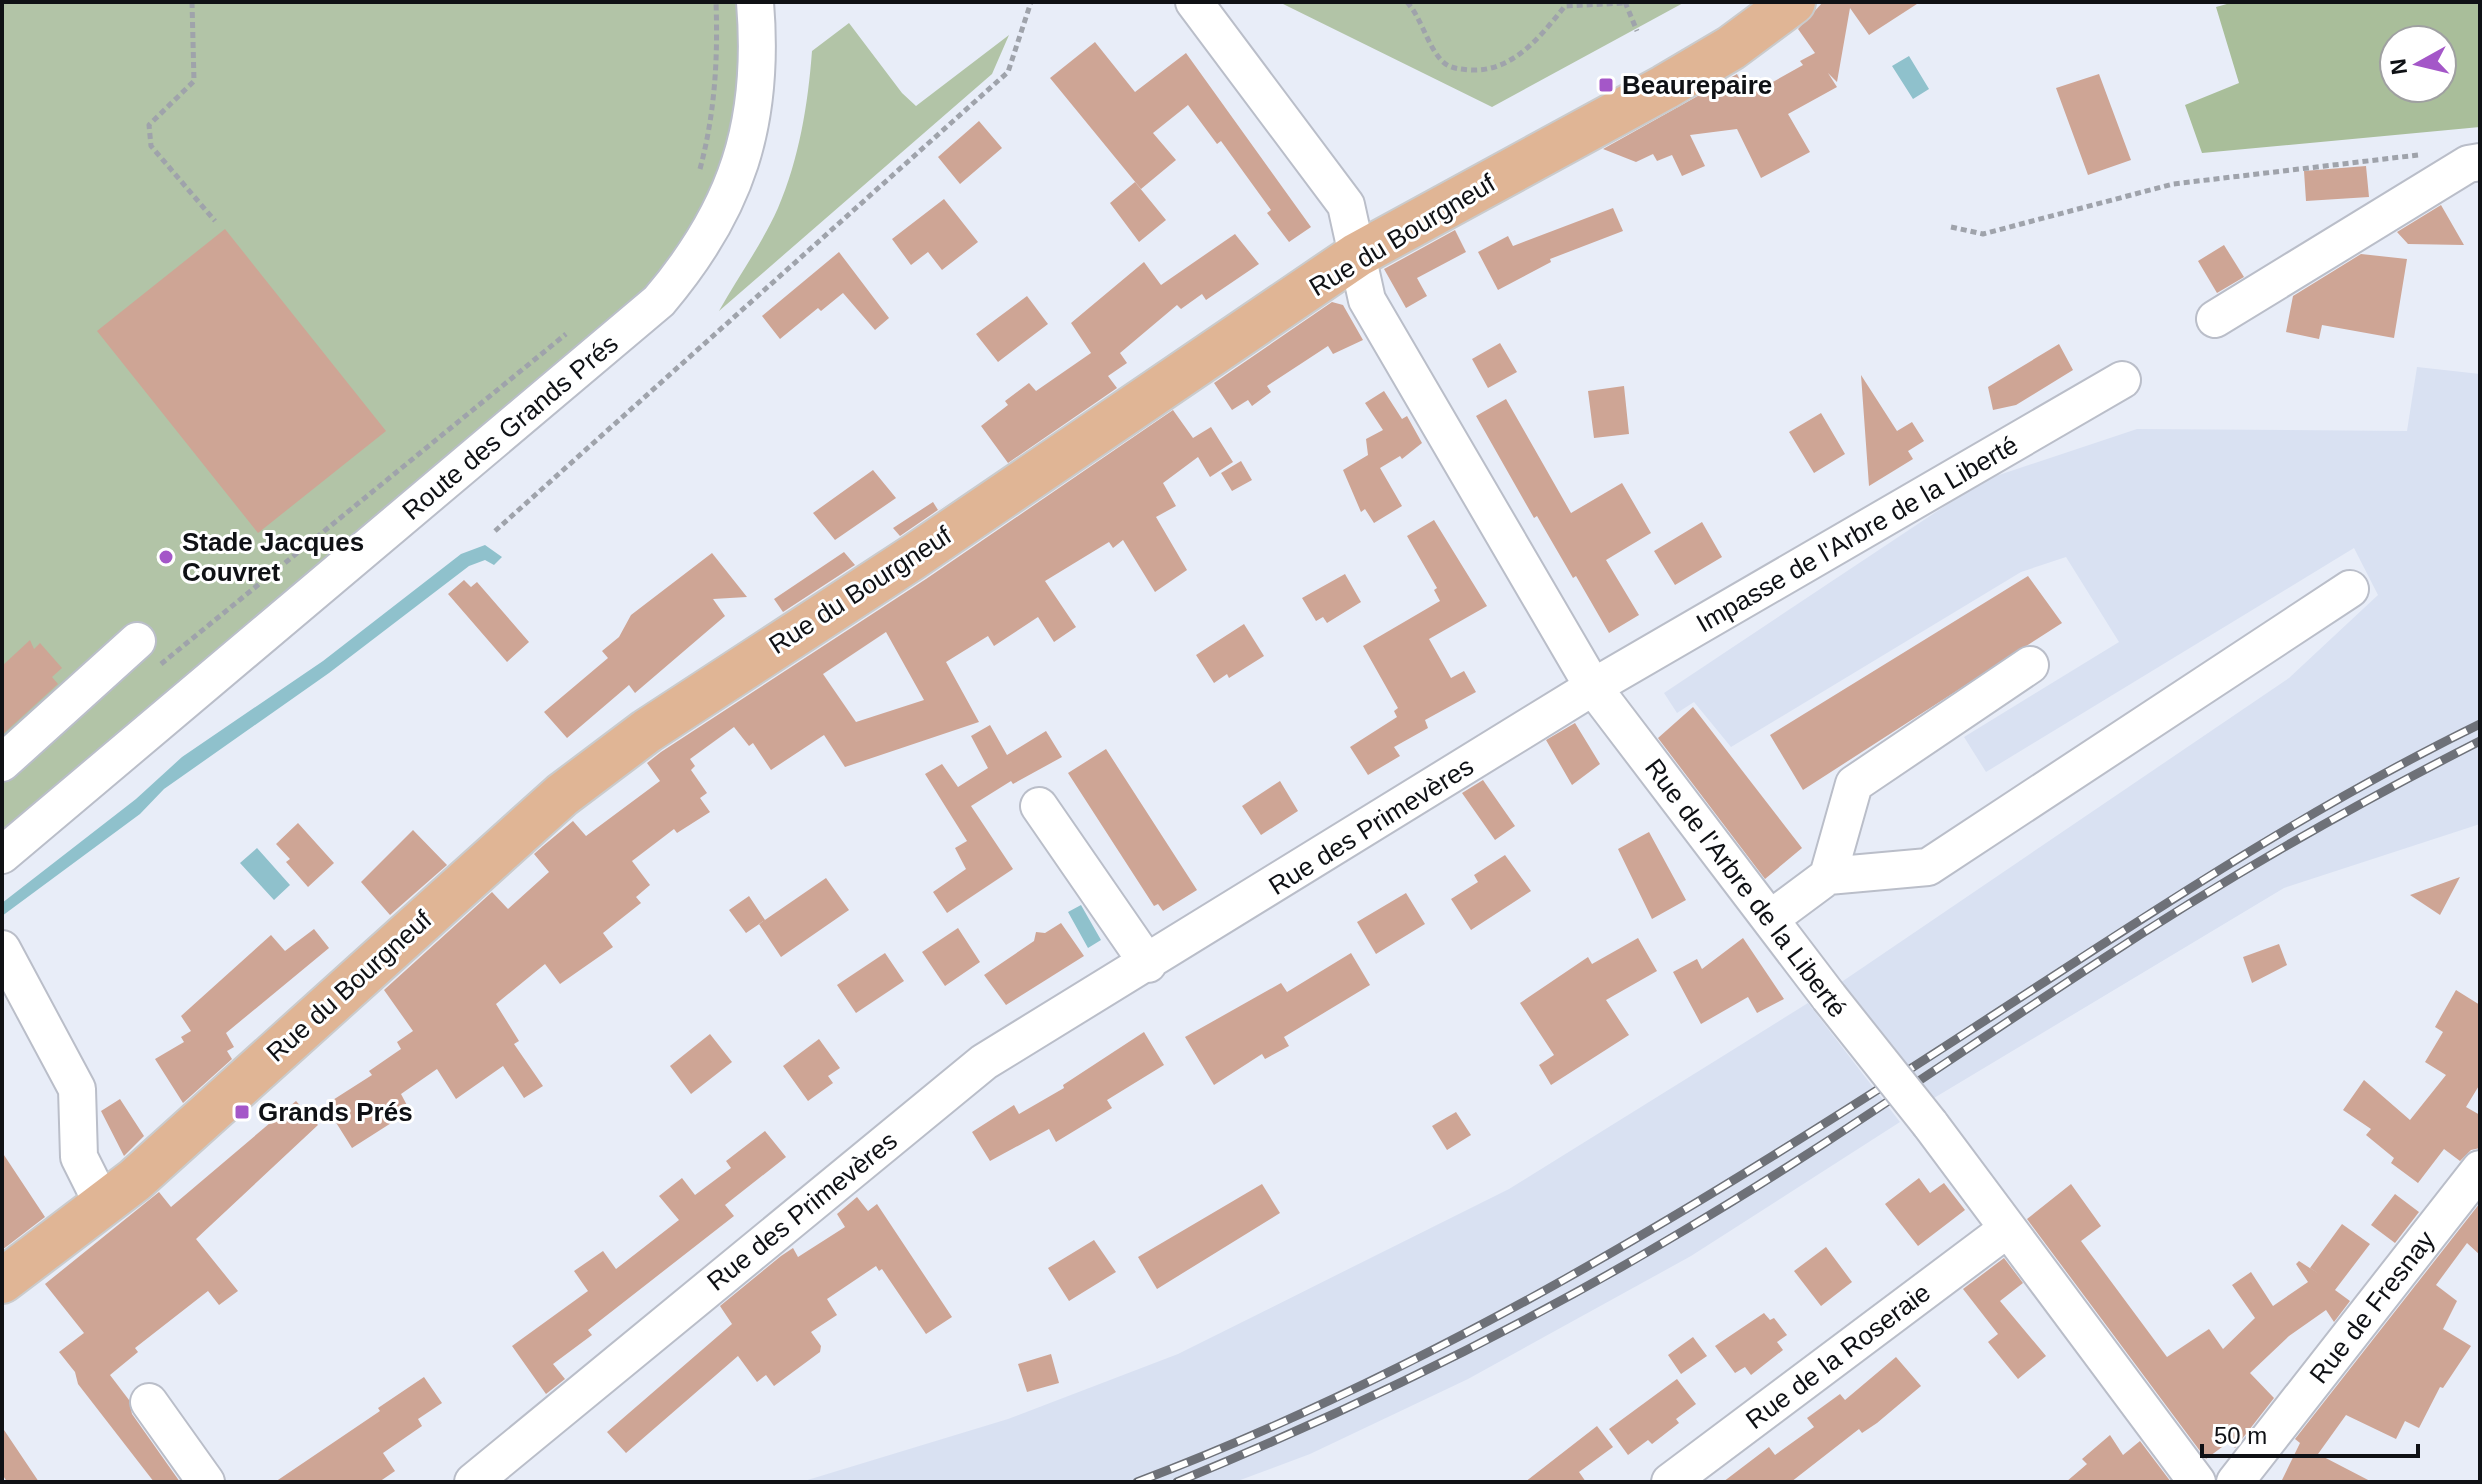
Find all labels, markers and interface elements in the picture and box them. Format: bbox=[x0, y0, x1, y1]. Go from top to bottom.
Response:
north arrow bbox=[2378, 24, 2458, 104]
text: N bbox=[2385, 57, 2412, 76]
place label: Beaurepaire bbox=[1622, 70, 1772, 100]
marker: Beaurepaire bbox=[1597, 76, 1615, 94]
street label: Rue du Bourgneuf bbox=[1304, 167, 1501, 302]
street label: Route des Grands Prés bbox=[396, 328, 624, 526]
street label: Impasse de l'Arbre de la Liberté bbox=[1691, 429, 2023, 639]
street label: Rue du Bourgneuf bbox=[763, 520, 957, 660]
place label: Stade Jacques Couvret bbox=[182, 527, 364, 587]
marker: Stade Jacques Couvret bbox=[157, 548, 175, 566]
street label: Rue des Primevères bbox=[1263, 751, 1479, 901]
street label: Rue de l'Arbre de la Liberté bbox=[1639, 753, 1853, 1023]
street label: Rue du Bourgneuf bbox=[261, 904, 438, 1068]
place label: Grands Prés bbox=[258, 1097, 413, 1127]
marker: Grands Prés bbox=[233, 1103, 251, 1121]
street label: Rue des Primevères bbox=[701, 1125, 903, 1297]
street label: Rue de Fresnay bbox=[2303, 1225, 2441, 1389]
street label: Rue de la Roseraie bbox=[1740, 1277, 1936, 1435]
scale bar bbox=[2202, 1408, 2418, 1458]
text: 50 m bbox=[2214, 1422, 2267, 1449]

